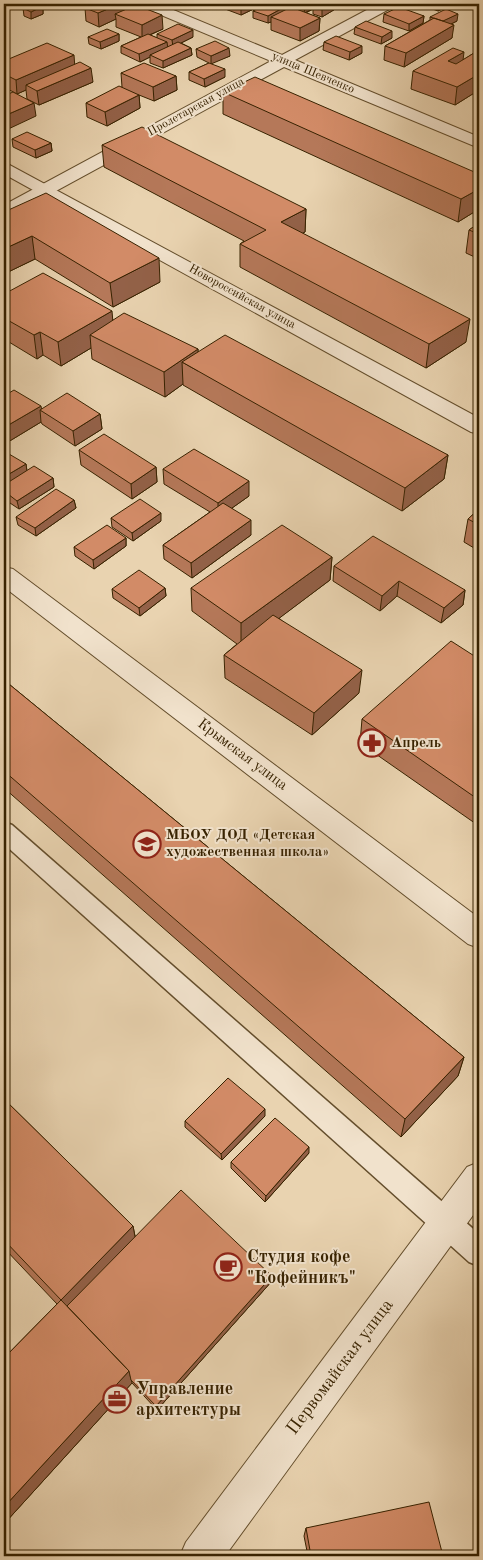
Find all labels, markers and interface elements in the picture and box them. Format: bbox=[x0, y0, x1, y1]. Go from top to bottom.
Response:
street label: улица Шевченко bbox=[270, 50, 356, 96]
street label: Пролетарская улица bbox=[146, 75, 246, 139]
street label: Новороссийская улица bbox=[187, 263, 298, 331]
street label: Крымская улица bbox=[194, 716, 290, 794]
pharmacy icon: Апрель bbox=[357, 728, 387, 758]
place label: Апрель bbox=[391, 736, 441, 751]
place label: МБОУ ДОД «Детская художественная школа» bbox=[166, 828, 330, 860]
school or university icon: МБОУ ДОД «Детская художественная школа» bbox=[132, 829, 162, 859]
place label: Студия кофе "Кофейникъ" bbox=[247, 1248, 356, 1288]
cafe icon: Студия кофе "Кофейникъ" bbox=[213, 1252, 243, 1282]
street label: Первомайская улица bbox=[283, 1296, 397, 1438]
place label: Управление архитектуры bbox=[136, 1380, 241, 1419]
office icon: Управление архитектуры bbox=[102, 1384, 132, 1414]

